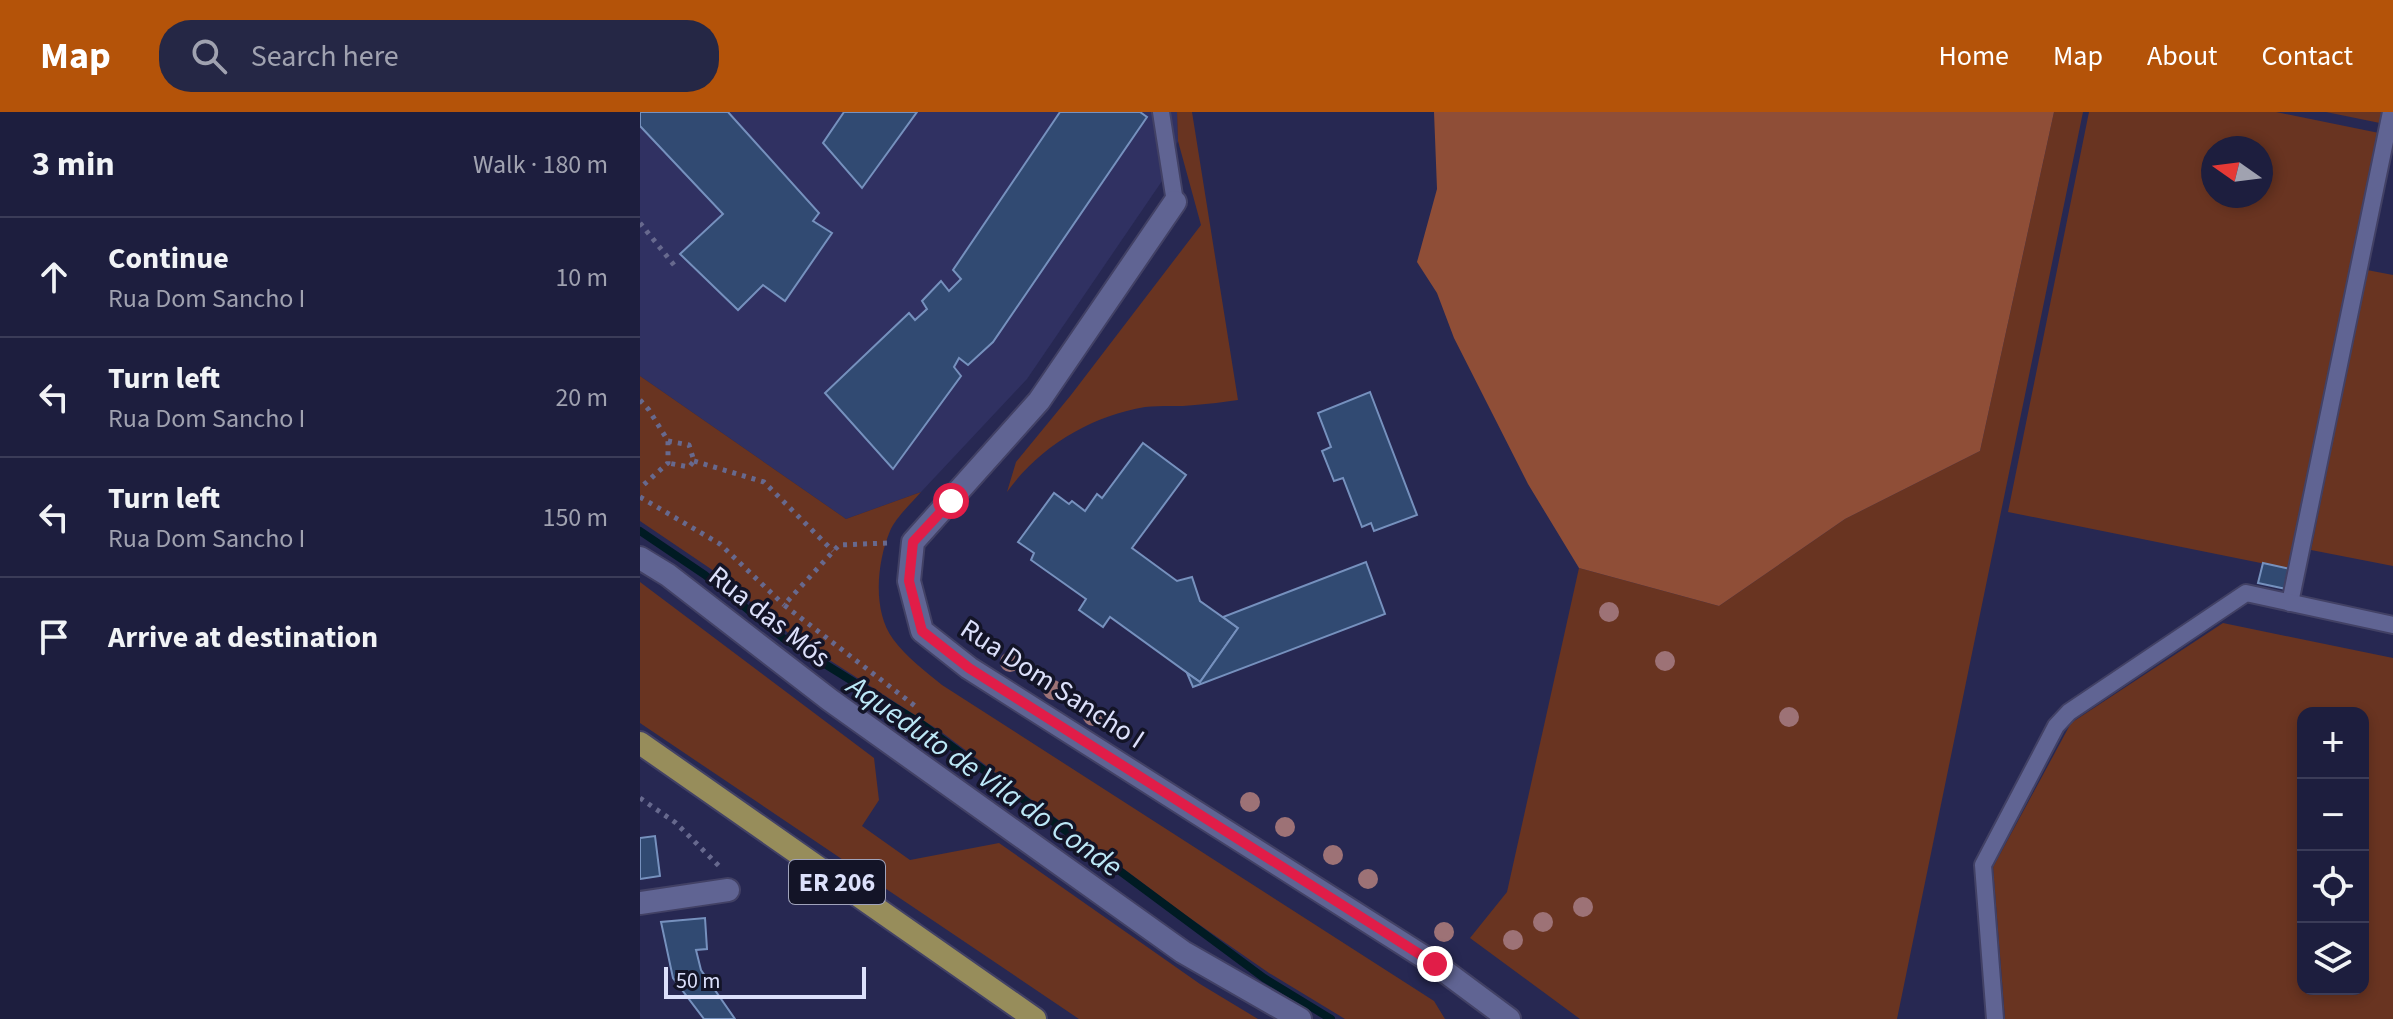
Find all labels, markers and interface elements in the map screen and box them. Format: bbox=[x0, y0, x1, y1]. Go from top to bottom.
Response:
search box bbox=[159, 20, 719, 92]
text: Map bbox=[40, 29, 111, 83]
icon: search bbox=[187, 34, 231, 78]
text: Search here bbox=[251, 35, 399, 78]
text: Home bbox=[1938, 36, 2009, 76]
text: Map bbox=[2053, 36, 2103, 76]
text: About bbox=[2147, 36, 2218, 76]
text: Contact bbox=[2262, 36, 2353, 76]
north arrow bbox=[2201, 136, 2273, 208]
text: 3 min bbox=[32, 140, 115, 189]
text: Walk · 180 m bbox=[473, 146, 608, 183]
text: Continue bbox=[108, 237, 229, 280]
icon: ahead bbox=[32, 255, 76, 299]
text: 10 m bbox=[555, 259, 608, 296]
text: Rua Dom Sancho I bbox=[108, 280, 305, 317]
text: Turn left bbox=[108, 357, 220, 400]
icon: left bbox=[32, 375, 76, 419]
text: 20 m bbox=[555, 379, 608, 416]
text: Rua Dom Sancho I bbox=[108, 400, 305, 437]
text: Turn left bbox=[108, 477, 220, 520]
route start bbox=[933, 483, 969, 519]
icon: left bbox=[32, 495, 76, 539]
text: 150 m bbox=[542, 499, 608, 536]
text: Rua Dom Sancho I bbox=[108, 520, 305, 557]
street label: Rua das Mós bbox=[700, 556, 839, 677]
street label: Rua Dom Sancho I bbox=[952, 609, 1153, 759]
icon: arrive bbox=[32, 615, 76, 659]
text: Arrive at destination bbox=[108, 616, 378, 659]
water label: Aqueduto de Vila do Conde bbox=[837, 664, 1131, 888]
map controls bbox=[2297, 707, 2369, 995]
button: + bbox=[2297, 707, 2369, 779]
button: − bbox=[2297, 779, 2369, 851]
button: locate bbox=[2297, 851, 2369, 923]
road number: ER 206 bbox=[789, 860, 885, 904]
button: layers bbox=[2297, 923, 2369, 995]
route end bbox=[1417, 946, 1453, 982]
scale bar bbox=[664, 963, 866, 999]
text: 50 m bbox=[676, 965, 721, 997]

